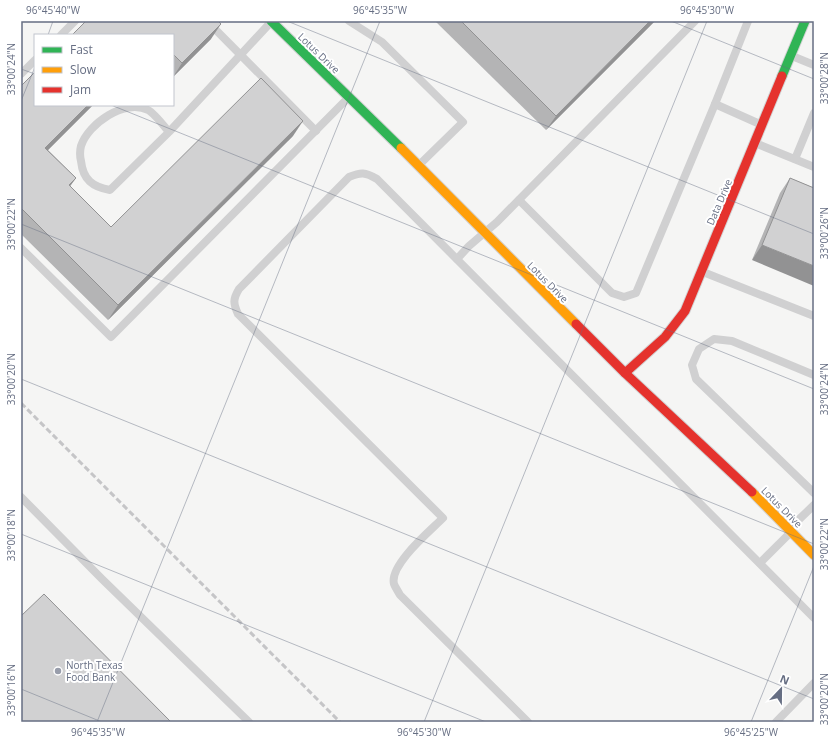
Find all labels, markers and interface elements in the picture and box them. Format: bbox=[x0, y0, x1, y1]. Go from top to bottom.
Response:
text: 96°45'40"W bbox=[26, 3, 81, 17]
text: 96°45'35"W bbox=[353, 3, 408, 17]
text: 96°45'30"W bbox=[680, 3, 735, 17]
street label: Lotus Drive bbox=[295, 30, 343, 77]
legend bbox=[34, 34, 174, 106]
text: Fast bbox=[70, 41, 93, 58]
text: 33°00'24"N bbox=[4, 43, 18, 95]
text: 33°00'28"N bbox=[817, 52, 831, 104]
text: Slow bbox=[70, 61, 97, 78]
text: Jam bbox=[69, 81, 91, 98]
street label: Data Drive bbox=[703, 176, 735, 227]
text: 33°00'22"N bbox=[4, 198, 18, 250]
text: 33°00'26"N bbox=[817, 207, 831, 259]
street label: Lotus Drive bbox=[524, 258, 572, 306]
text: 33°00'20"N bbox=[4, 353, 18, 405]
text: 33°00'24"N bbox=[817, 363, 831, 415]
street label: Lotus Drive bbox=[758, 483, 806, 531]
text: 33°00'18"N bbox=[4, 509, 18, 561]
text: 33°00'22"N bbox=[817, 518, 831, 570]
place label: North Texas Food Bank bbox=[66, 658, 123, 684]
text: 33°00'16"N bbox=[4, 664, 18, 716]
marker: North Texas Food Bank bbox=[53, 666, 63, 676]
north arrow bbox=[761, 669, 801, 709]
text: N bbox=[778, 671, 792, 688]
text: 33°00'20"N bbox=[817, 673, 831, 725]
text: 96°45'35"W bbox=[71, 725, 126, 739]
text: 96°45'30"W bbox=[397, 725, 452, 739]
text: 96°45'25"W bbox=[724, 725, 779, 739]

